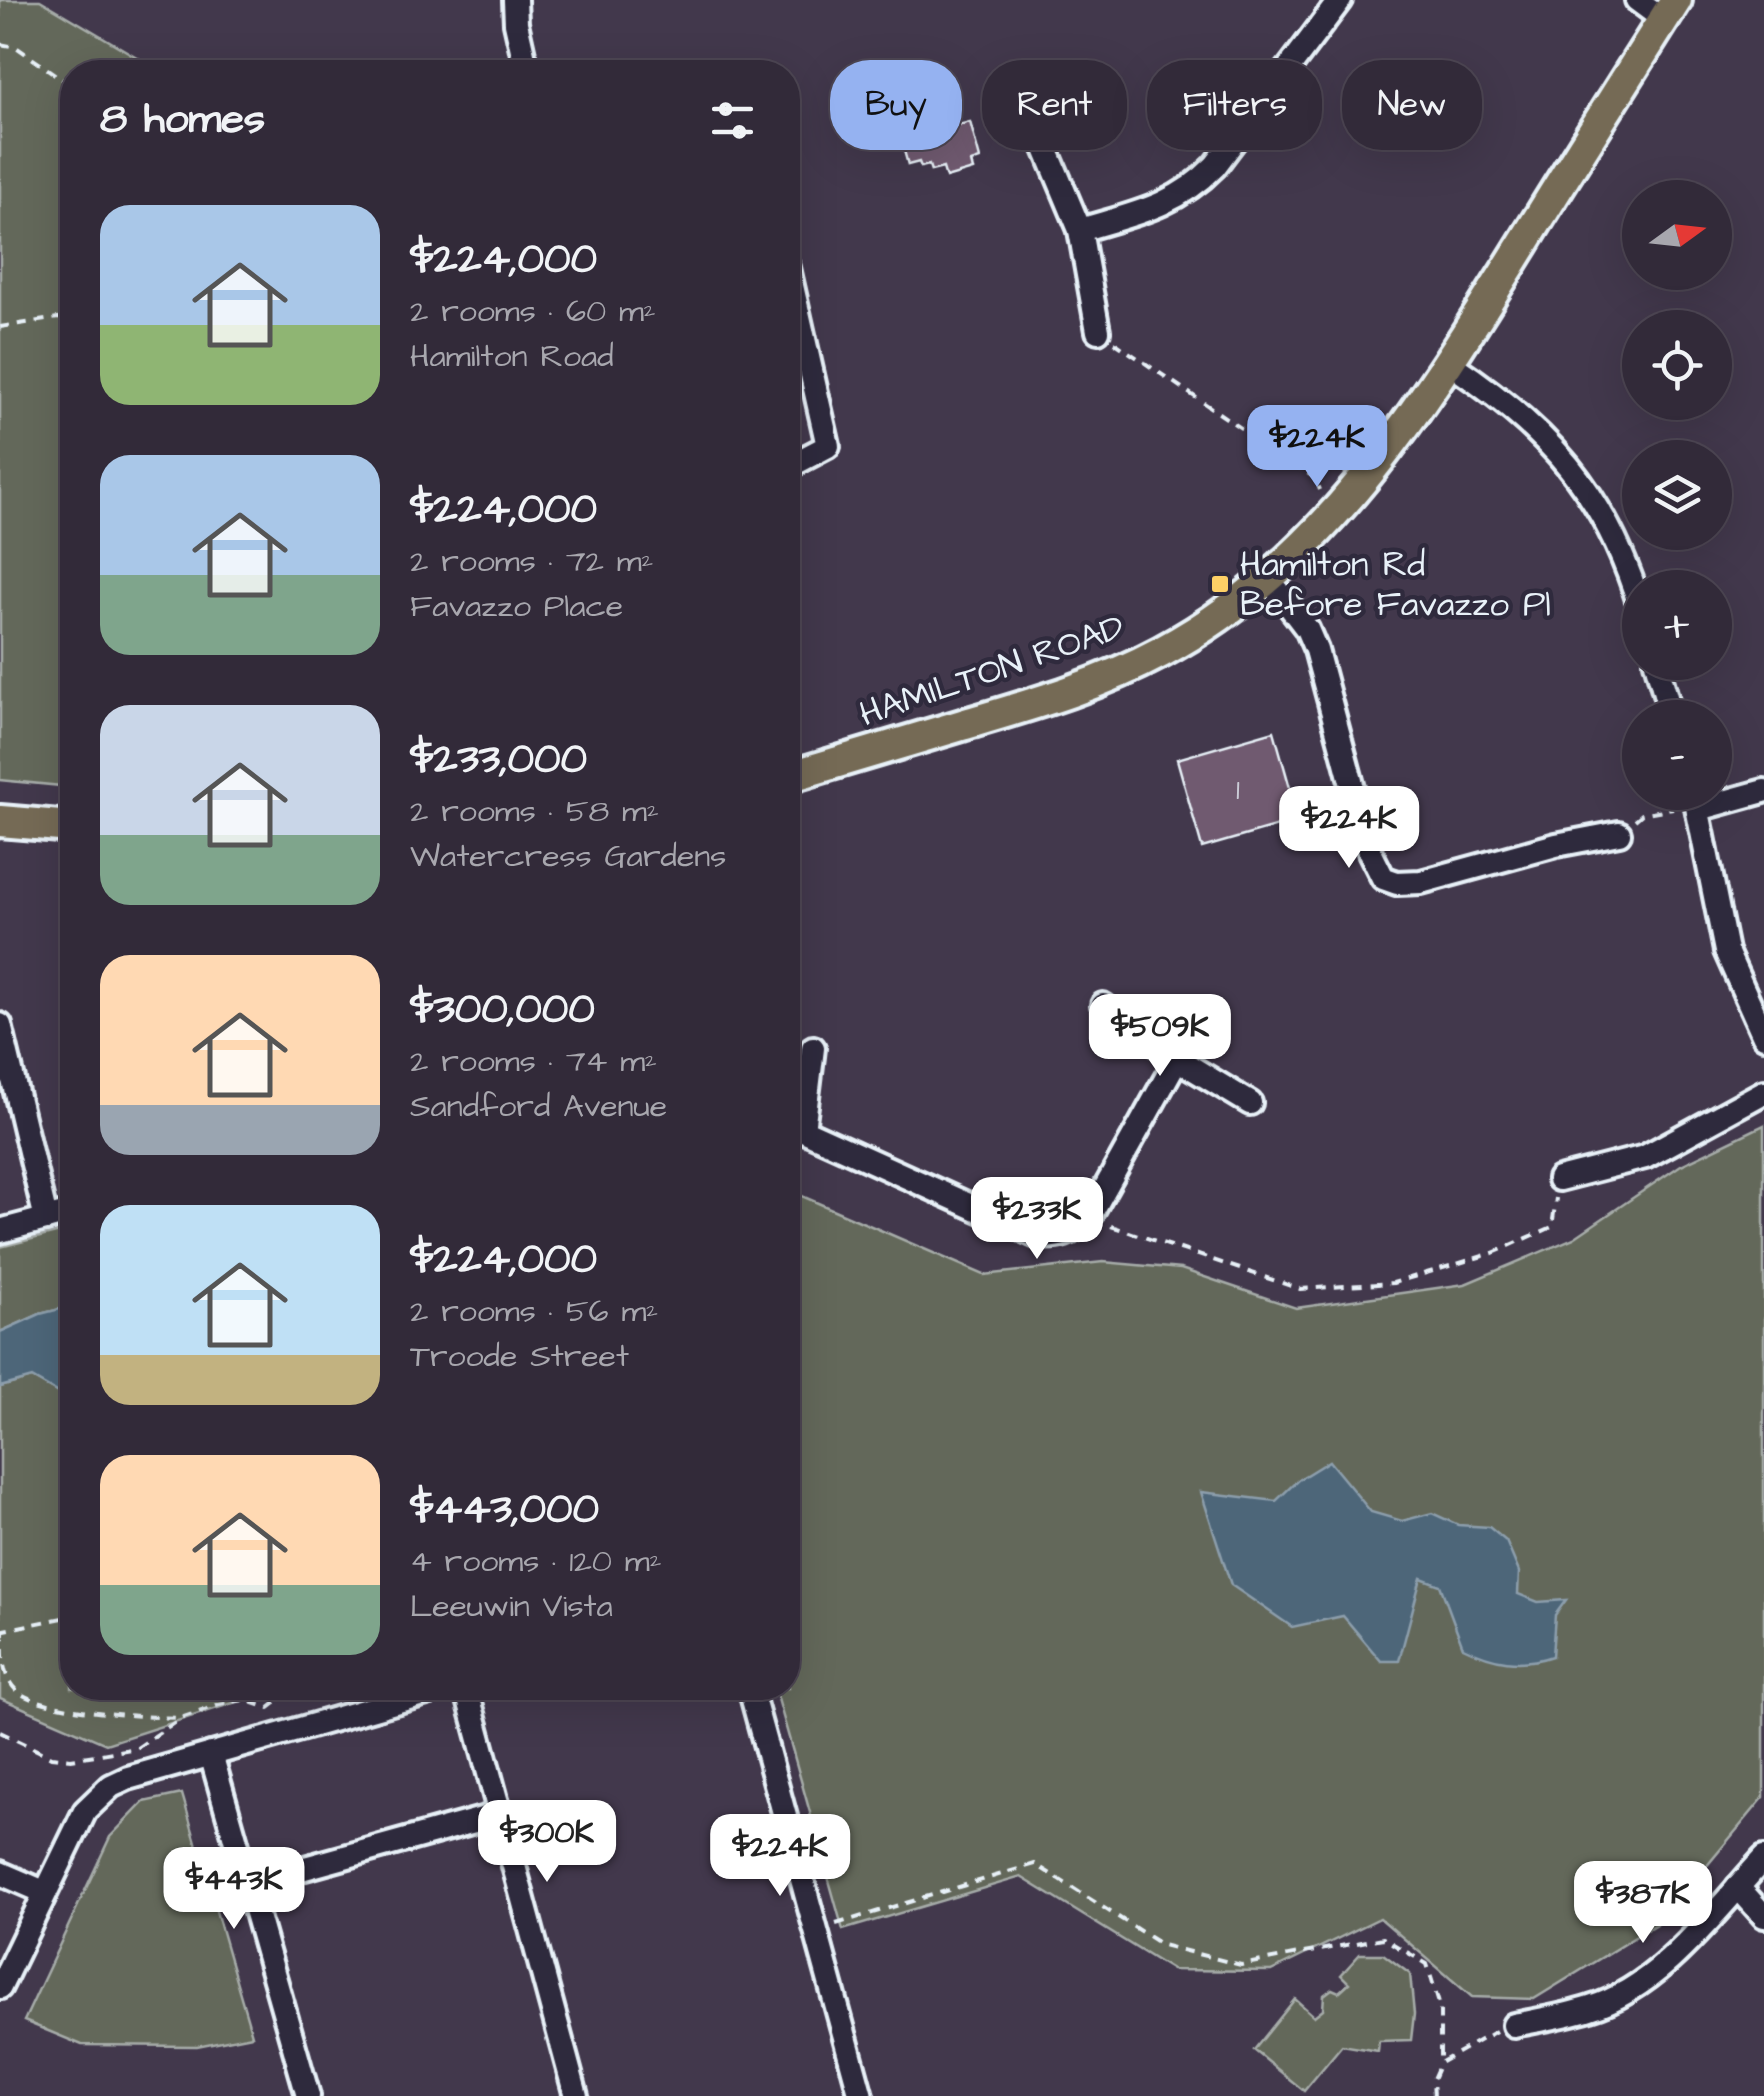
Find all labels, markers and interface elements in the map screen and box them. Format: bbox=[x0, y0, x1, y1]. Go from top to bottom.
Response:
chip: Buy bbox=[830, 60, 962, 150]
chip: Rent bbox=[982, 60, 1127, 150]
chip: Filters bbox=[1147, 60, 1322, 150]
chip: New bbox=[1342, 60, 1482, 150]
text: 8 homes bbox=[100, 91, 265, 149]
icon: filters bbox=[705, 93, 760, 148]
north arrow bbox=[1622, 180, 1732, 290]
map controls bbox=[1622, 180, 1732, 810]
text: $224,000 bbox=[410, 231, 597, 289]
icon: home bbox=[180, 245, 300, 365]
text: 2 rooms · 60 m² bbox=[410, 289, 656, 334]
button: locate bbox=[1622, 310, 1732, 420]
text: Hamilton Road bbox=[410, 334, 614, 379]
pin: $224K bbox=[1247, 405, 1387, 490]
text: $224K bbox=[1269, 415, 1365, 460]
button: layers bbox=[1622, 440, 1732, 550]
text: $224,000 bbox=[410, 481, 597, 539]
icon: home bbox=[180, 495, 300, 615]
text: 2 rooms · 72 m² bbox=[410, 539, 654, 584]
place label: Hamilton Rd Before Favazzo Pl bbox=[1240, 540, 1551, 629]
button: + bbox=[1622, 570, 1732, 680]
marker: Hamilton Rd Before Favazzo Pl bbox=[1209, 573, 1231, 595]
text: Favazzo Place bbox=[410, 584, 623, 629]
street label: HAMILTON ROAD bbox=[853, 603, 1131, 739]
button: − bbox=[1622, 700, 1732, 810]
text: $233,000 bbox=[410, 731, 587, 789]
icon: home bbox=[180, 745, 300, 865]
house number: 1 bbox=[1236, 769, 1240, 811]
pin: $224K bbox=[1279, 786, 1419, 871]
text: 2 rooms · 58 m² bbox=[410, 789, 659, 834]
text: $224K bbox=[1301, 796, 1397, 841]
text: Watercress Gardens bbox=[410, 834, 726, 879]
text: $300,000 bbox=[410, 981, 595, 1039]
pin: $509K bbox=[1090, 994, 1230, 1079]
icon: home bbox=[180, 995, 300, 1115]
text: $509K bbox=[1111, 1004, 1209, 1049]
text: 2 rooms · 74 m² bbox=[410, 1039, 657, 1084]
text: Sandford Avenue bbox=[410, 1084, 667, 1129]
pin: $233K bbox=[967, 1177, 1107, 1262]
text: $233K bbox=[993, 1187, 1081, 1232]
text: $224,000 bbox=[410, 1231, 597, 1289]
icon: home bbox=[180, 1245, 300, 1365]
text: 2 rooms · 56 m² bbox=[410, 1289, 658, 1334]
text: Troode Street bbox=[410, 1334, 629, 1379]
text: $443,000 bbox=[410, 1481, 599, 1539]
icon: home bbox=[180, 1495, 300, 1615]
text: 4 rooms · 120 m² bbox=[410, 1539, 662, 1584]
text: Leeuwin Vista bbox=[410, 1584, 613, 1629]
pin: $300K bbox=[477, 1800, 617, 1885]
text: $300K bbox=[500, 1810, 594, 1855]
pin: $224K bbox=[710, 1814, 850, 1899]
text: $224K bbox=[732, 1824, 828, 1869]
pin: $443K bbox=[164, 1847, 304, 1932]
text: $443K bbox=[185, 1857, 283, 1902]
pin: $387K bbox=[1573, 1861, 1713, 1946]
text: $387K bbox=[1596, 1871, 1690, 1916]

